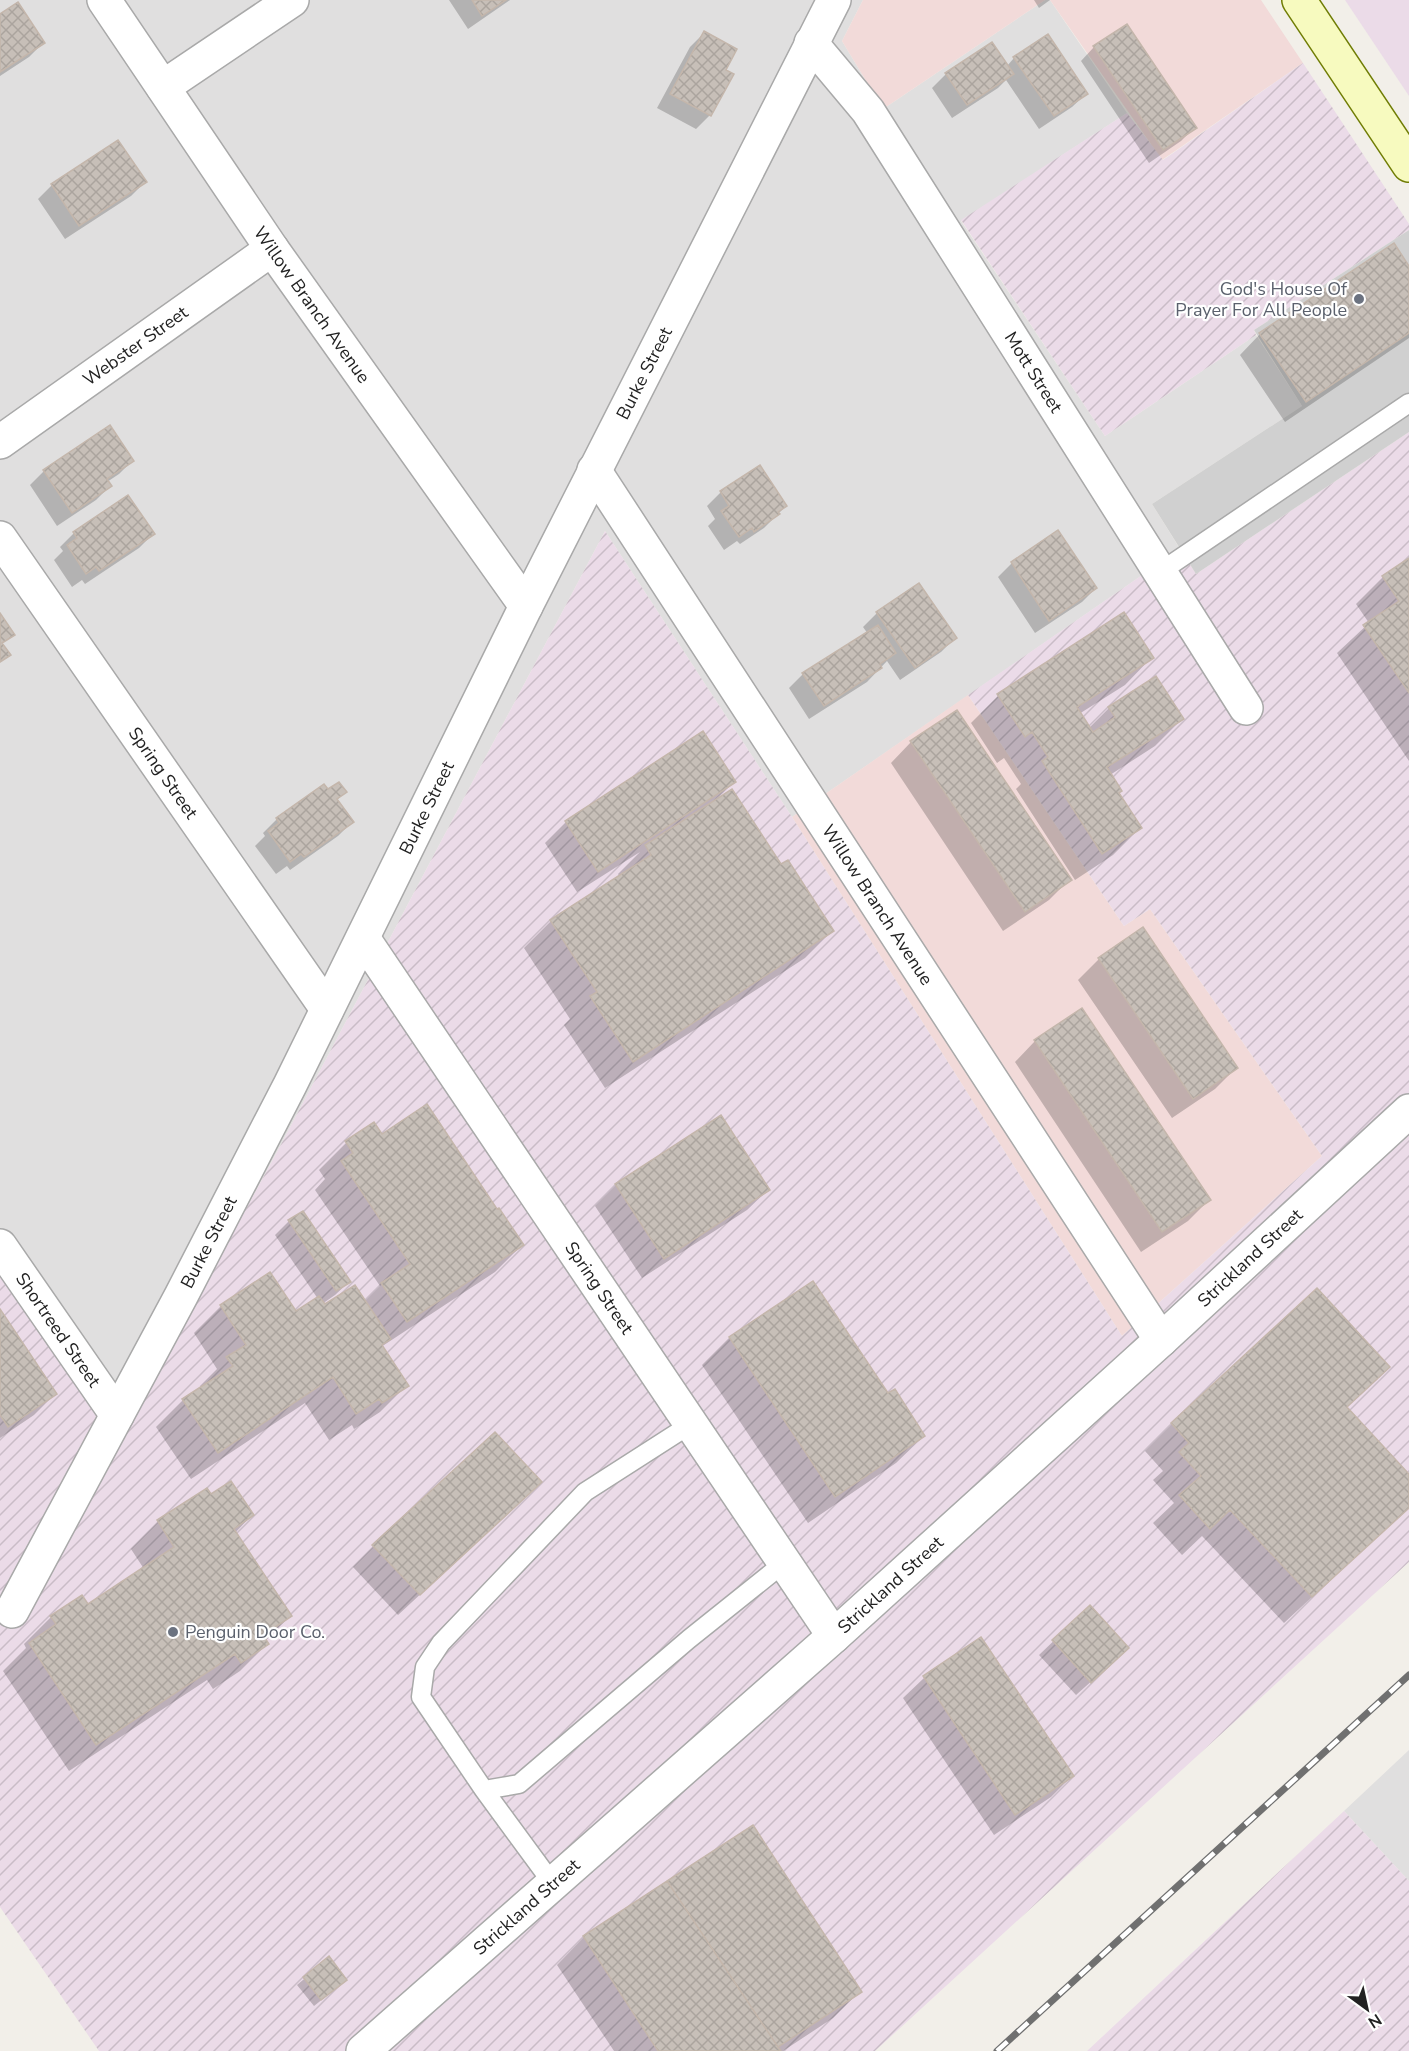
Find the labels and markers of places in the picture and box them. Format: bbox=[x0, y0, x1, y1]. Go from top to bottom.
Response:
place label: God's House Of Prayer For All People bbox=[1175, 277, 1348, 322]
marker: God's House Of Prayer For All People bbox=[1352, 292, 1366, 306]
place label: Penguin Door Co. bbox=[185, 1620, 325, 1644]
marker: Penguin Door Co. bbox=[166, 1625, 180, 1639]

